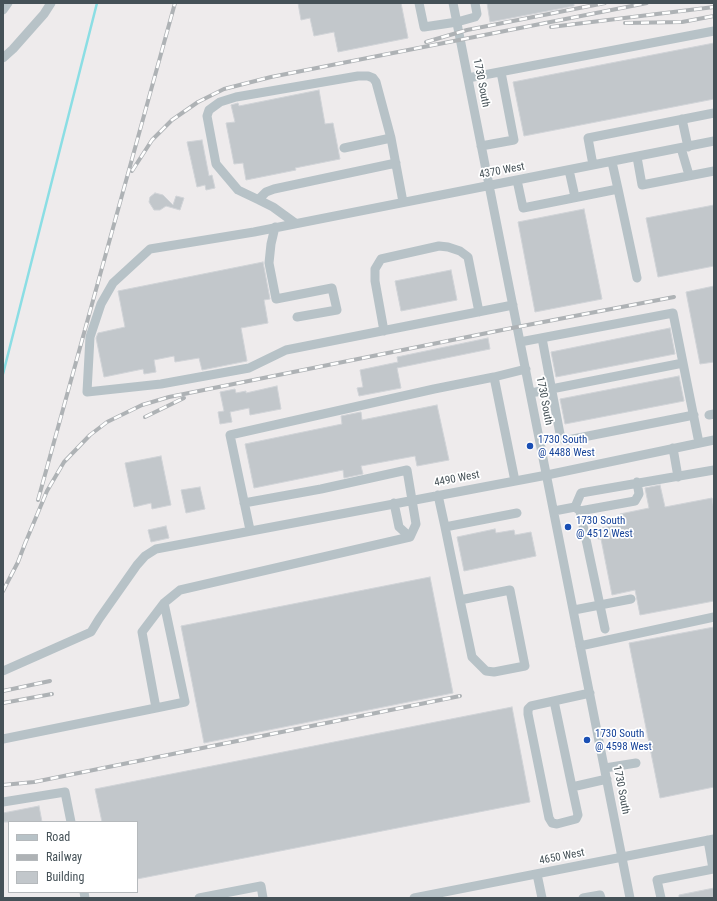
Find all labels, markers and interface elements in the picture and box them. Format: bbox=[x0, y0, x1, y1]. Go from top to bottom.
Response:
street label: 1730 South bbox=[470, 58, 492, 108]
street label: 4370 West bbox=[478, 160, 526, 182]
street label: 1730 South bbox=[533, 376, 555, 426]
place label: 1730 South @ 4488 West bbox=[538, 433, 595, 459]
marker: 1730 South @ 4488 West bbox=[525, 441, 535, 451]
street label: 4490 West bbox=[433, 468, 481, 490]
place label: 1730 South @ 4512 West bbox=[576, 514, 633, 540]
marker: 1730 South @ 4512 West bbox=[563, 522, 573, 532]
place label: 1730 South @ 4598 West bbox=[595, 727, 652, 753]
marker: 1730 South @ 4598 West bbox=[582, 735, 592, 745]
street label: 1730 South bbox=[610, 765, 632, 815]
legend bbox=[8, 821, 138, 893]
text: Road bbox=[46, 830, 70, 844]
street label: 4650 West bbox=[538, 846, 586, 868]
text: Railway bbox=[46, 850, 82, 864]
text: Building bbox=[46, 870, 84, 884]

